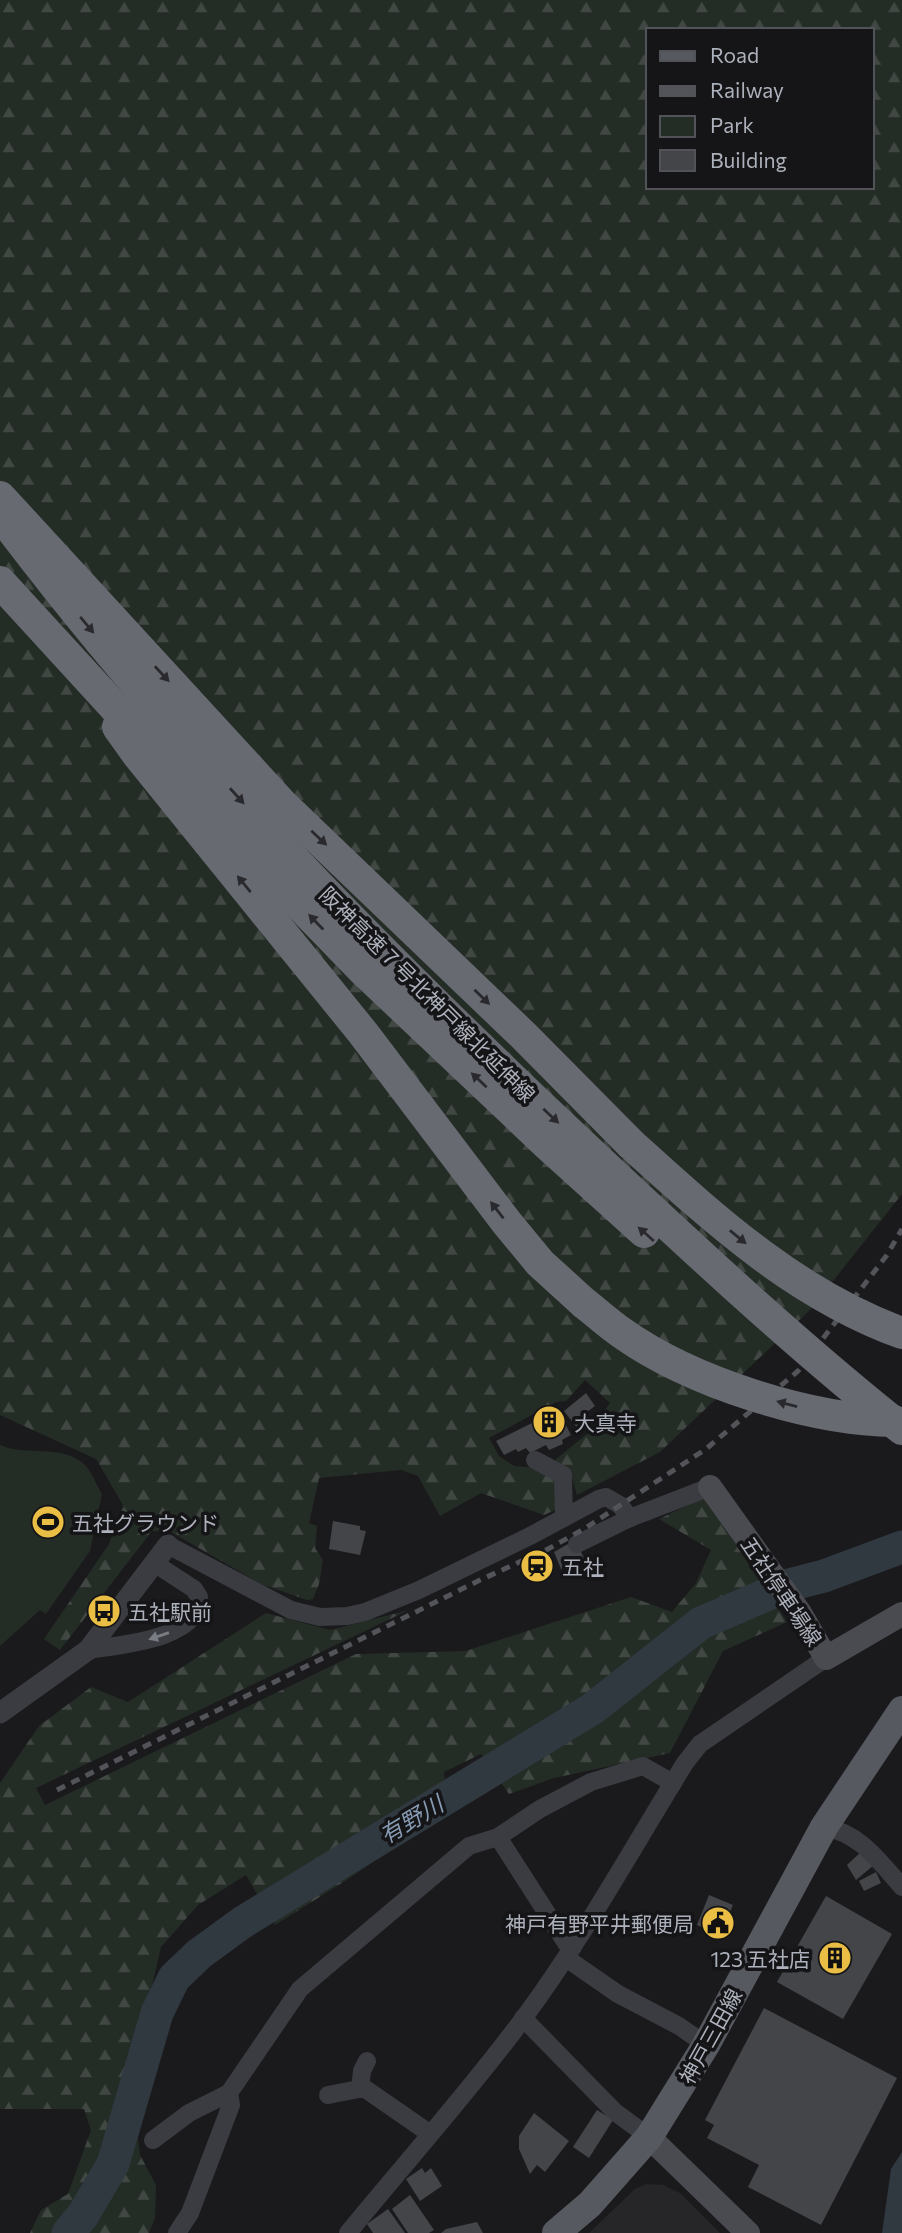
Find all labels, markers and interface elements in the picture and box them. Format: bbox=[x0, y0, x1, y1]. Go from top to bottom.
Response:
legend bbox=[646, 28, 874, 189]
text: Road bbox=[710, 42, 759, 67]
text: Railway bbox=[710, 77, 784, 102]
text: Park bbox=[710, 112, 754, 137]
text: Building bbox=[710, 147, 787, 172]
one-way arrow bbox=[79, 617, 94, 634]
one-way arrow bbox=[154, 665, 170, 683]
one-way arrow bbox=[229, 788, 244, 805]
one-way arrow bbox=[310, 830, 327, 846]
one-way arrow bbox=[236, 876, 251, 894]
street label: 阪神高速７号北神戸線北延伸線 bbox=[315, 881, 541, 1107]
one-way arrow bbox=[307, 913, 324, 930]
one-way arrow bbox=[474, 988, 491, 1005]
one-way arrow bbox=[471, 1072, 488, 1088]
one-way arrow bbox=[542, 1107, 559, 1123]
one-way arrow bbox=[490, 1201, 504, 1219]
one-way arrow bbox=[637, 1226, 655, 1242]
one-way arrow bbox=[728, 1230, 746, 1245]
one-way arrow bbox=[775, 1398, 797, 1409]
building icon: 大真寺 bbox=[530, 1403, 568, 1441]
place label: 大真寺 bbox=[574, 1410, 637, 1435]
sports icon: 五社グラウンド bbox=[29, 1503, 67, 1541]
place label: 五社グラウンド bbox=[72, 1510, 219, 1535]
street label: 五社停車場線 bbox=[736, 1532, 828, 1650]
station icon: 五社 bbox=[518, 1547, 556, 1585]
place label: 五社 bbox=[562, 1554, 604, 1579]
bus stop icon: 五社駅前 bbox=[85, 1592, 123, 1630]
place label: 五社駅前 bbox=[128, 1599, 212, 1624]
one-way arrow bbox=[149, 1631, 170, 1642]
water label: 有野川 bbox=[374, 1788, 450, 1849]
public building icon: 神戸有野平井郵便局 bbox=[699, 1904, 737, 1942]
place label: 神戸有野平井郵便局 bbox=[505, 1911, 694, 1936]
building icon: 123 五社店 bbox=[816, 1939, 854, 1977]
place label: 123 五社店 bbox=[710, 1946, 810, 1971]
street label: 神戸三田線 bbox=[674, 1984, 746, 2088]

